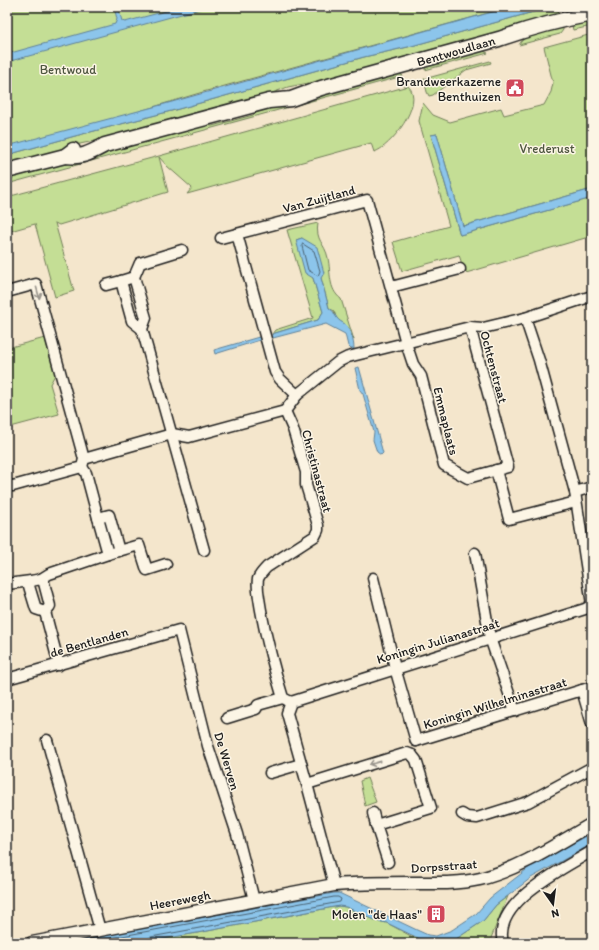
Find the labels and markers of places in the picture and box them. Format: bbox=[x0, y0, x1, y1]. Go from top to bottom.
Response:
place label: Brandweerkazerne Benthuizen bbox=[396, 74, 501, 104]
public building icon: Brandweerkazerne Benthuizen bbox=[504, 77, 526, 99]
building icon: Molen "de Haas" bbox=[425, 903, 447, 925]
place label: Molen "de Haas" bbox=[332, 907, 422, 922]

